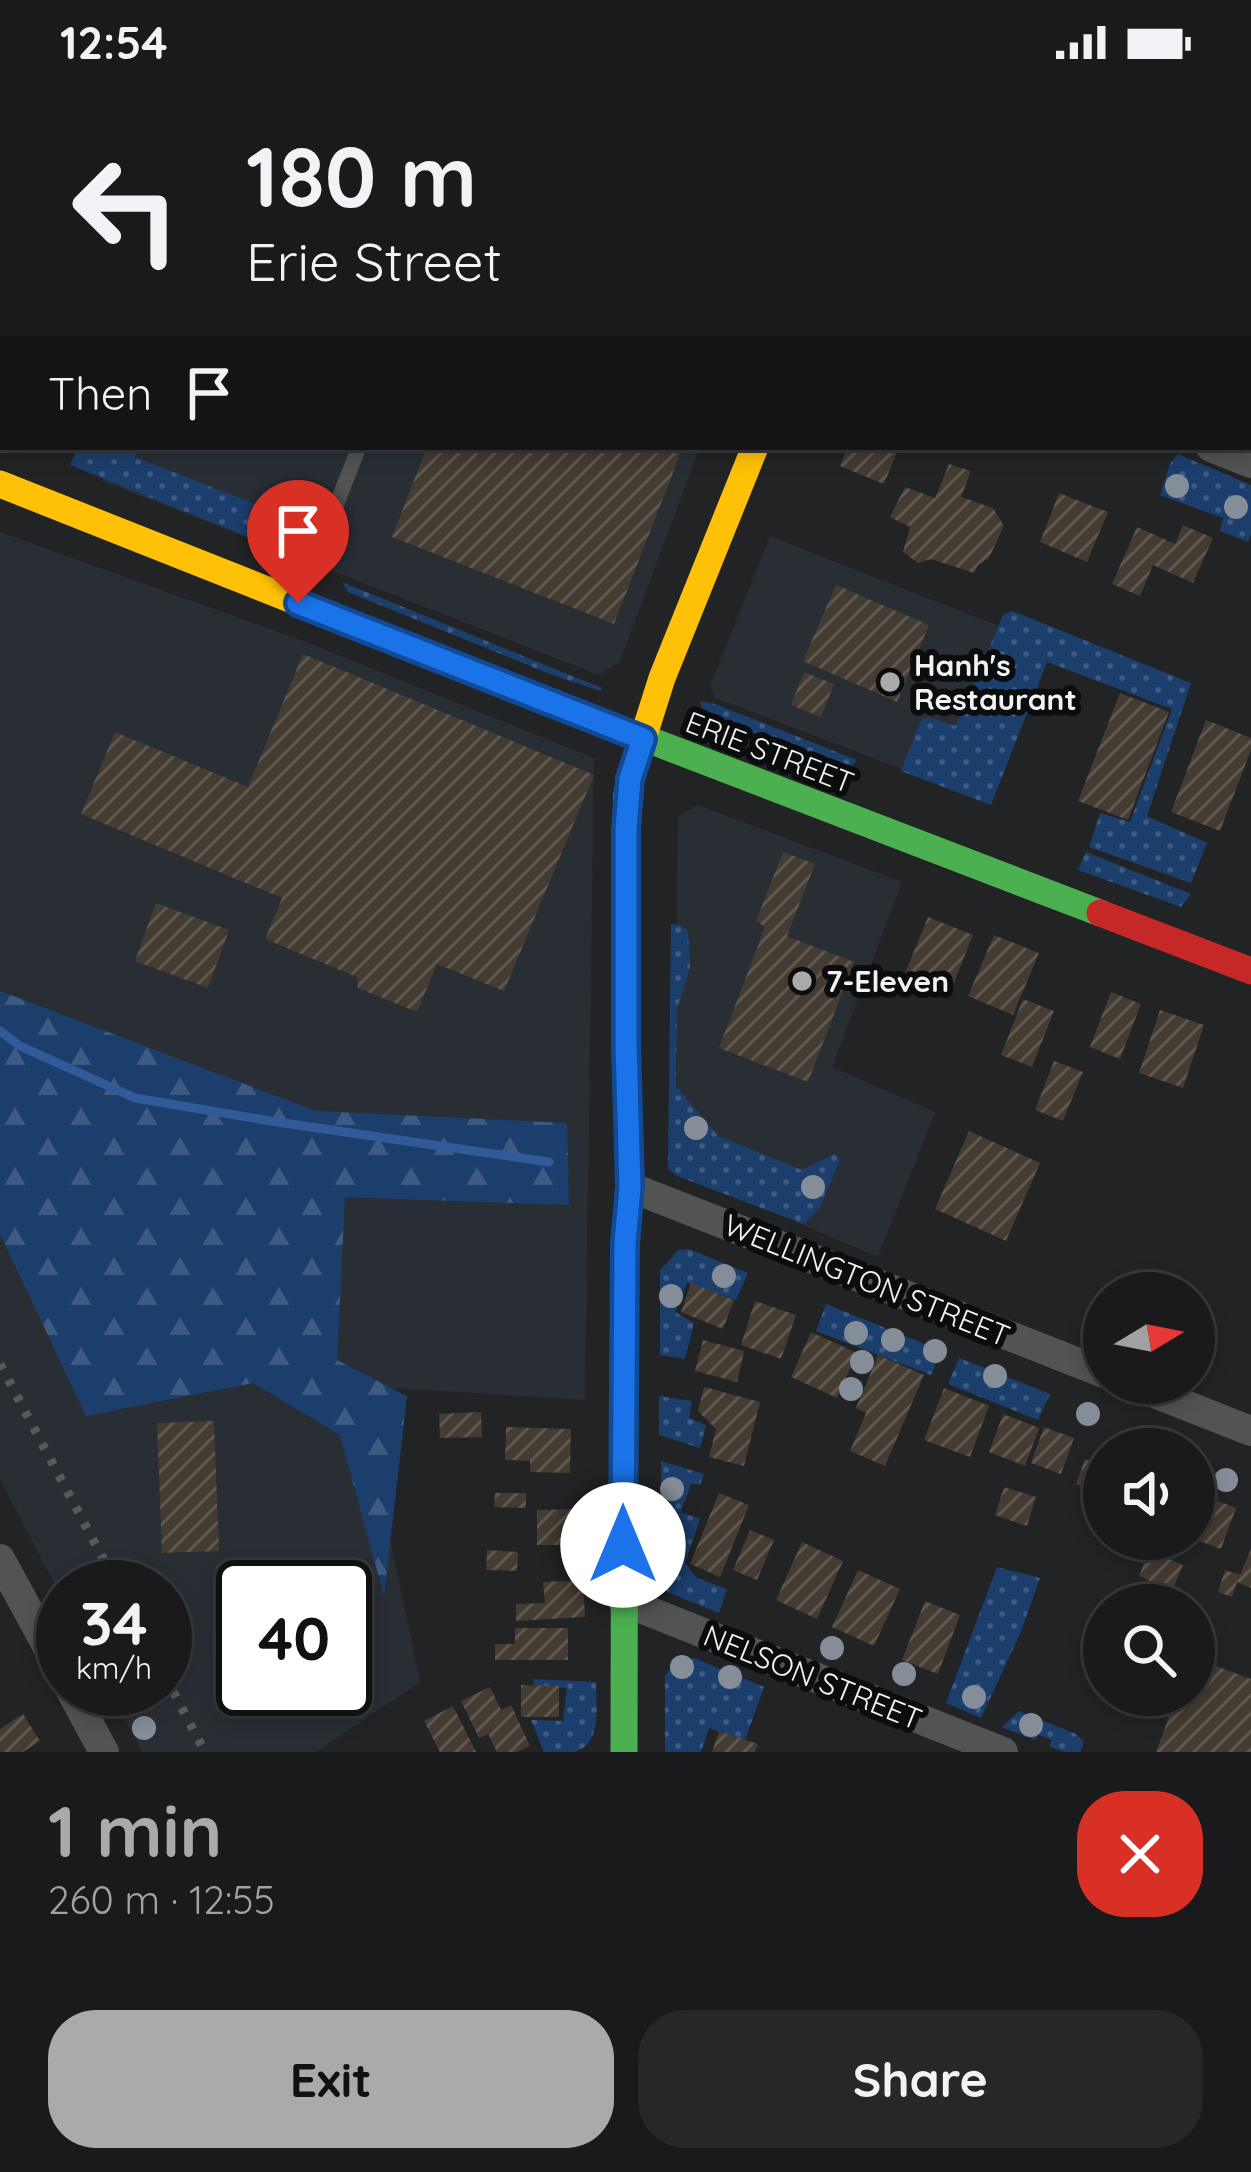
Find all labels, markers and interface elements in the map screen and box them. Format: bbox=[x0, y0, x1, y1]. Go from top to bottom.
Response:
text: 12:54 bbox=[60, 14, 168, 70]
text: 180 m bbox=[246, 123, 477, 228]
icon: left bbox=[48, 132, 204, 288]
text: Erie Street bbox=[246, 227, 502, 295]
icon: arrive bbox=[176, 360, 242, 426]
text: Then bbox=[48, 365, 152, 421]
pin bbox=[247, 480, 349, 603]
icon: arrive bbox=[265, 498, 331, 564]
place label: Hanh's Restaurant bbox=[914, 646, 1077, 718]
marker: Hanh's Restaurant bbox=[877, 669, 903, 695]
street label: ERIE STREET bbox=[680, 703, 860, 801]
place label: 7-Eleven bbox=[826, 962, 949, 1000]
marker: 7-Eleven bbox=[789, 968, 815, 994]
street label: WELLINGTON STREET bbox=[718, 1205, 1016, 1355]
north arrow bbox=[1083, 1272, 1215, 1404]
map controls bbox=[1083, 1272, 1215, 1716]
button: sound bbox=[1083, 1428, 1215, 1560]
position arrow bbox=[560, 1482, 686, 1608]
speed limit sign: 40 bbox=[216, 1560, 372, 1716]
button: search bbox=[1083, 1584, 1215, 1716]
text: 34 bbox=[80, 1585, 148, 1660]
street label: NELSON STREET bbox=[698, 1616, 928, 1738]
text: km/h bbox=[76, 1649, 152, 1687]
text: 1 min bbox=[48, 1785, 222, 1875]
button: close bbox=[1077, 1791, 1203, 1917]
text: 260 m · 12:55 bbox=[48, 1875, 275, 1924]
button: Exit bbox=[48, 2010, 614, 2148]
button: Share bbox=[638, 2010, 1203, 2148]

